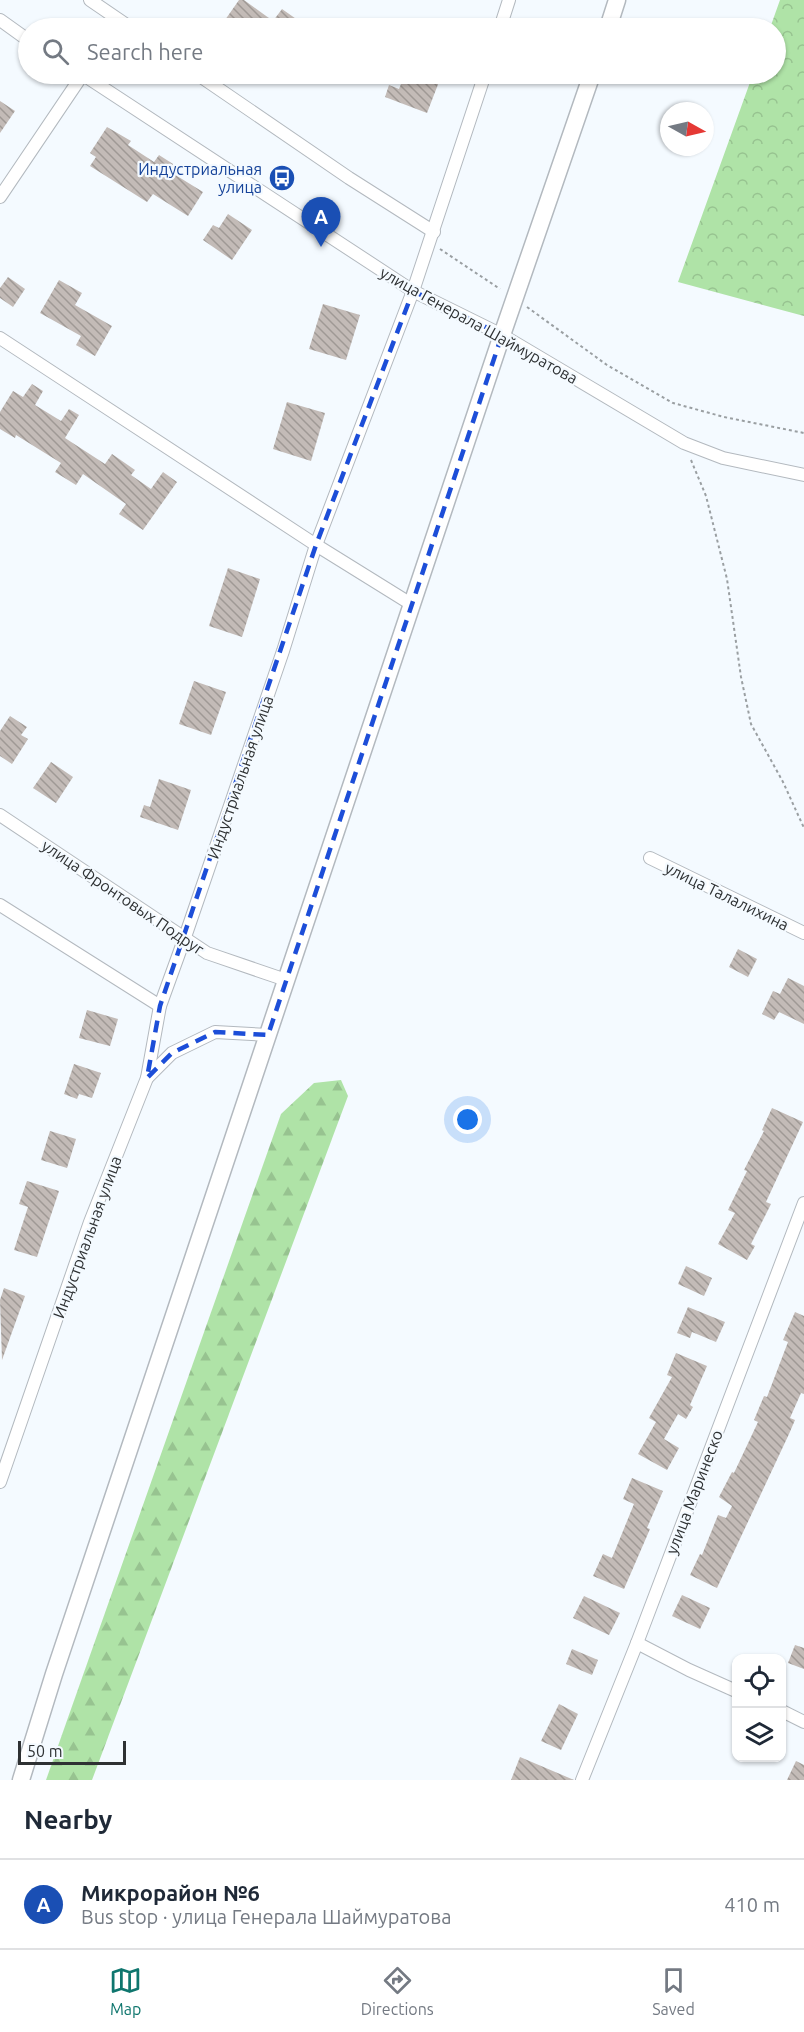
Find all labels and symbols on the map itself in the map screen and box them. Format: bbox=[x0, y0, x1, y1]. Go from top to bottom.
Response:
north arrow bbox=[660, 102, 714, 156]
place label: Индустриальная улица bbox=[138, 160, 262, 196]
bus stop icon: Индустриальная улица bbox=[267, 163, 297, 193]
pin: A bbox=[302, 198, 340, 247]
street label: улица Генерала Шаймуратова bbox=[377, 263, 581, 387]
street label: Индустриальная улица bbox=[204, 693, 276, 861]
street label: улица Фронтовых Подруг bbox=[39, 836, 208, 958]
street label: улица Талалихина bbox=[662, 858, 792, 934]
your location bbox=[453, 1105, 482, 1134]
street label: Индустриальная улица bbox=[49, 1153, 125, 1321]
street label: улица Маринеско bbox=[662, 1427, 726, 1557]
scale bar bbox=[18, 1738, 126, 1766]

